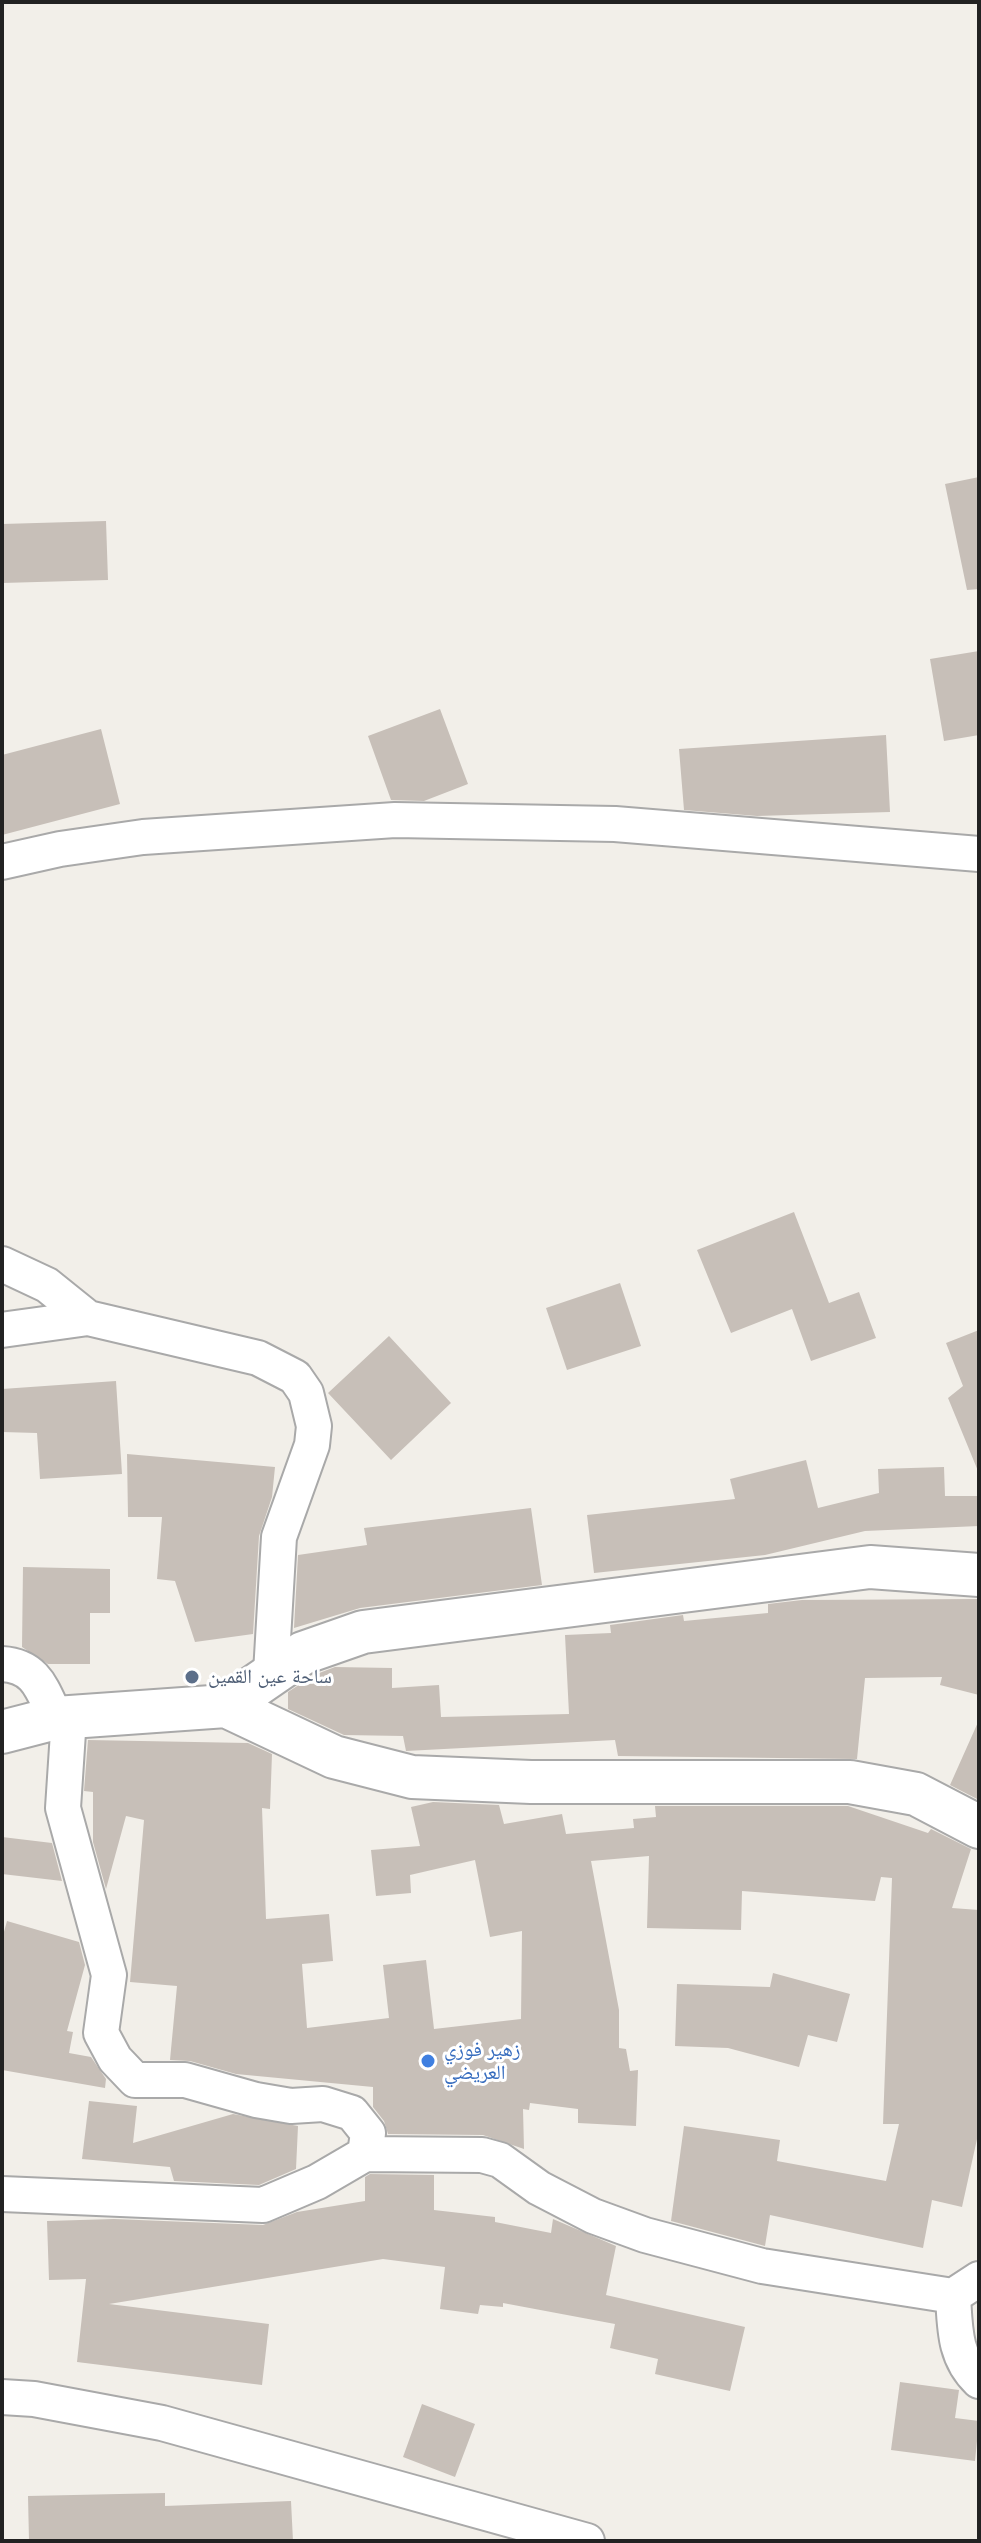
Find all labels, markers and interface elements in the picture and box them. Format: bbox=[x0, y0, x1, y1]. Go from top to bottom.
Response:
place label: ساحة عين القمين bbox=[208, 1665, 332, 1689]
marker: ساحة عين القمين bbox=[183, 1668, 201, 1686]
place label: زهير فوزي العريضي bbox=[444, 2038, 521, 2085]
marker: زهير فوزي العريضي bbox=[419, 2052, 437, 2070]

